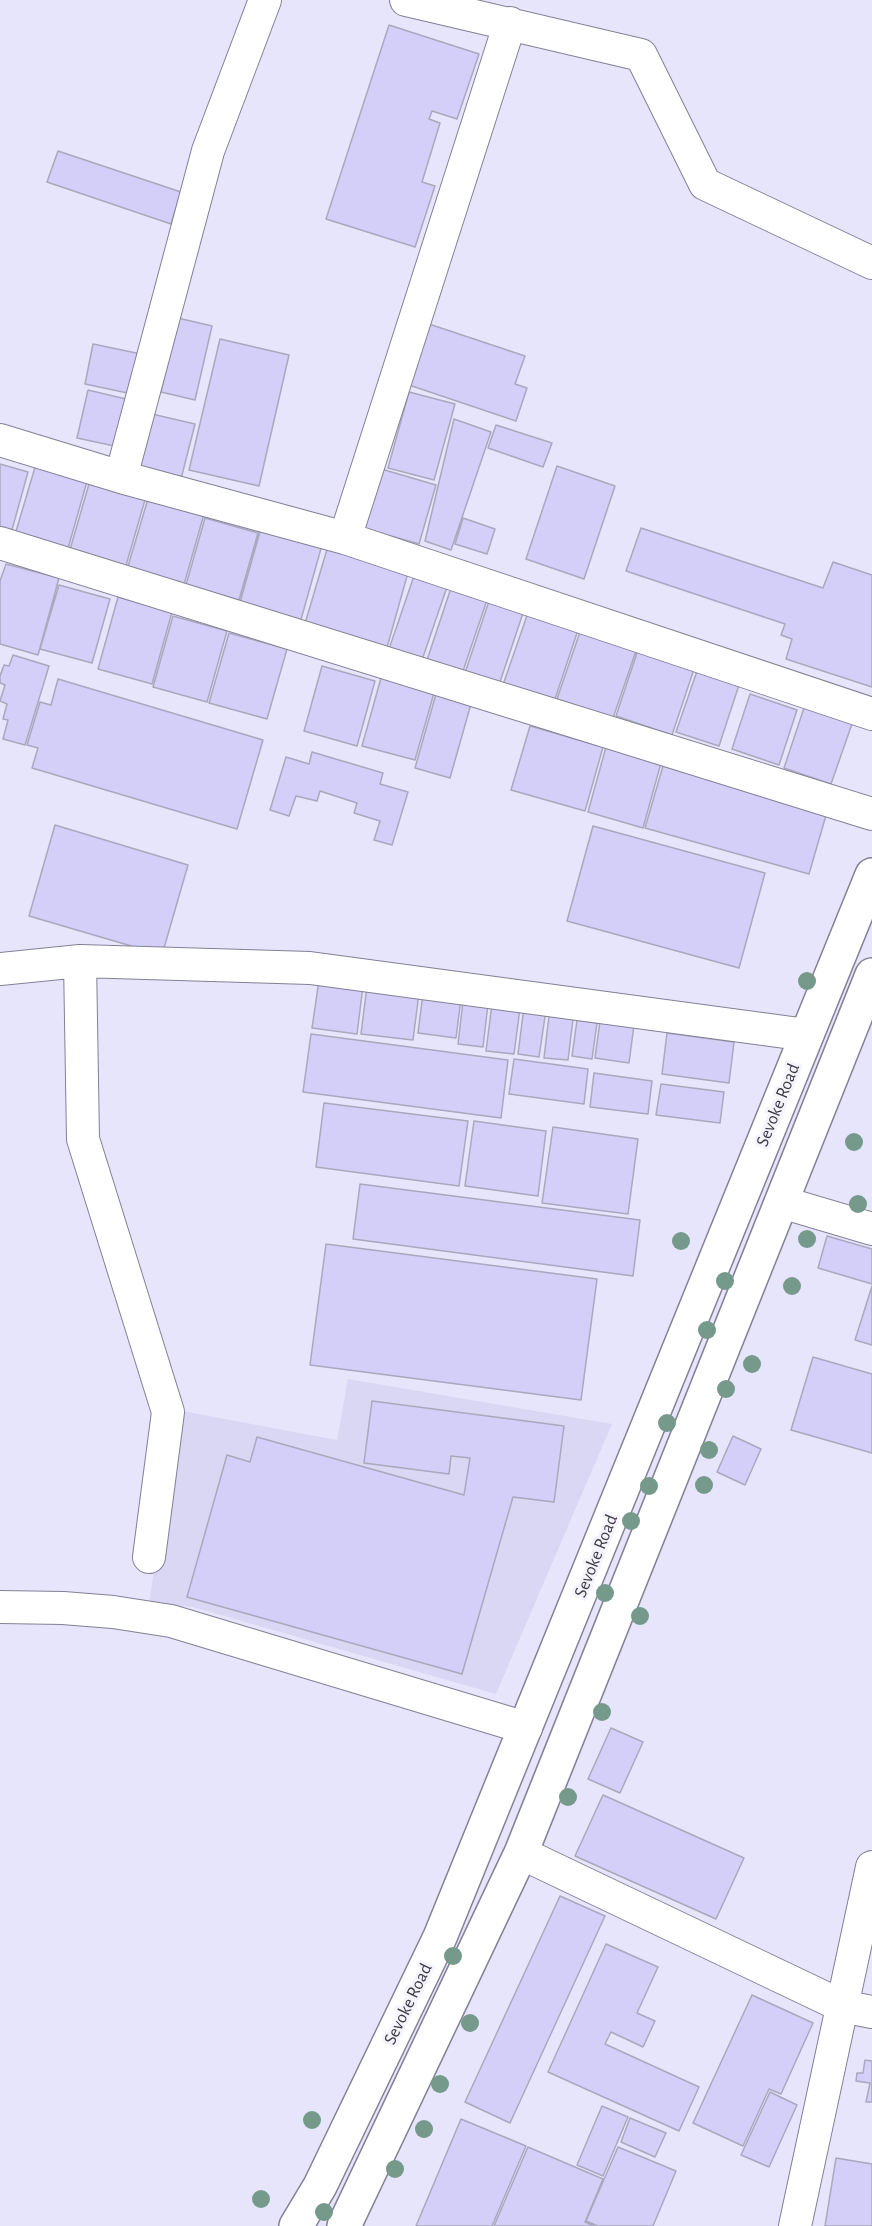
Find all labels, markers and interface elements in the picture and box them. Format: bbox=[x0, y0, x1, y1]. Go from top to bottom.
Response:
street label: Sevoke Road bbox=[752, 1060, 804, 1150]
street label: Sevoke Road bbox=[570, 1511, 622, 1601]
street label: Sevoke Road bbox=[379, 1960, 437, 2048]

